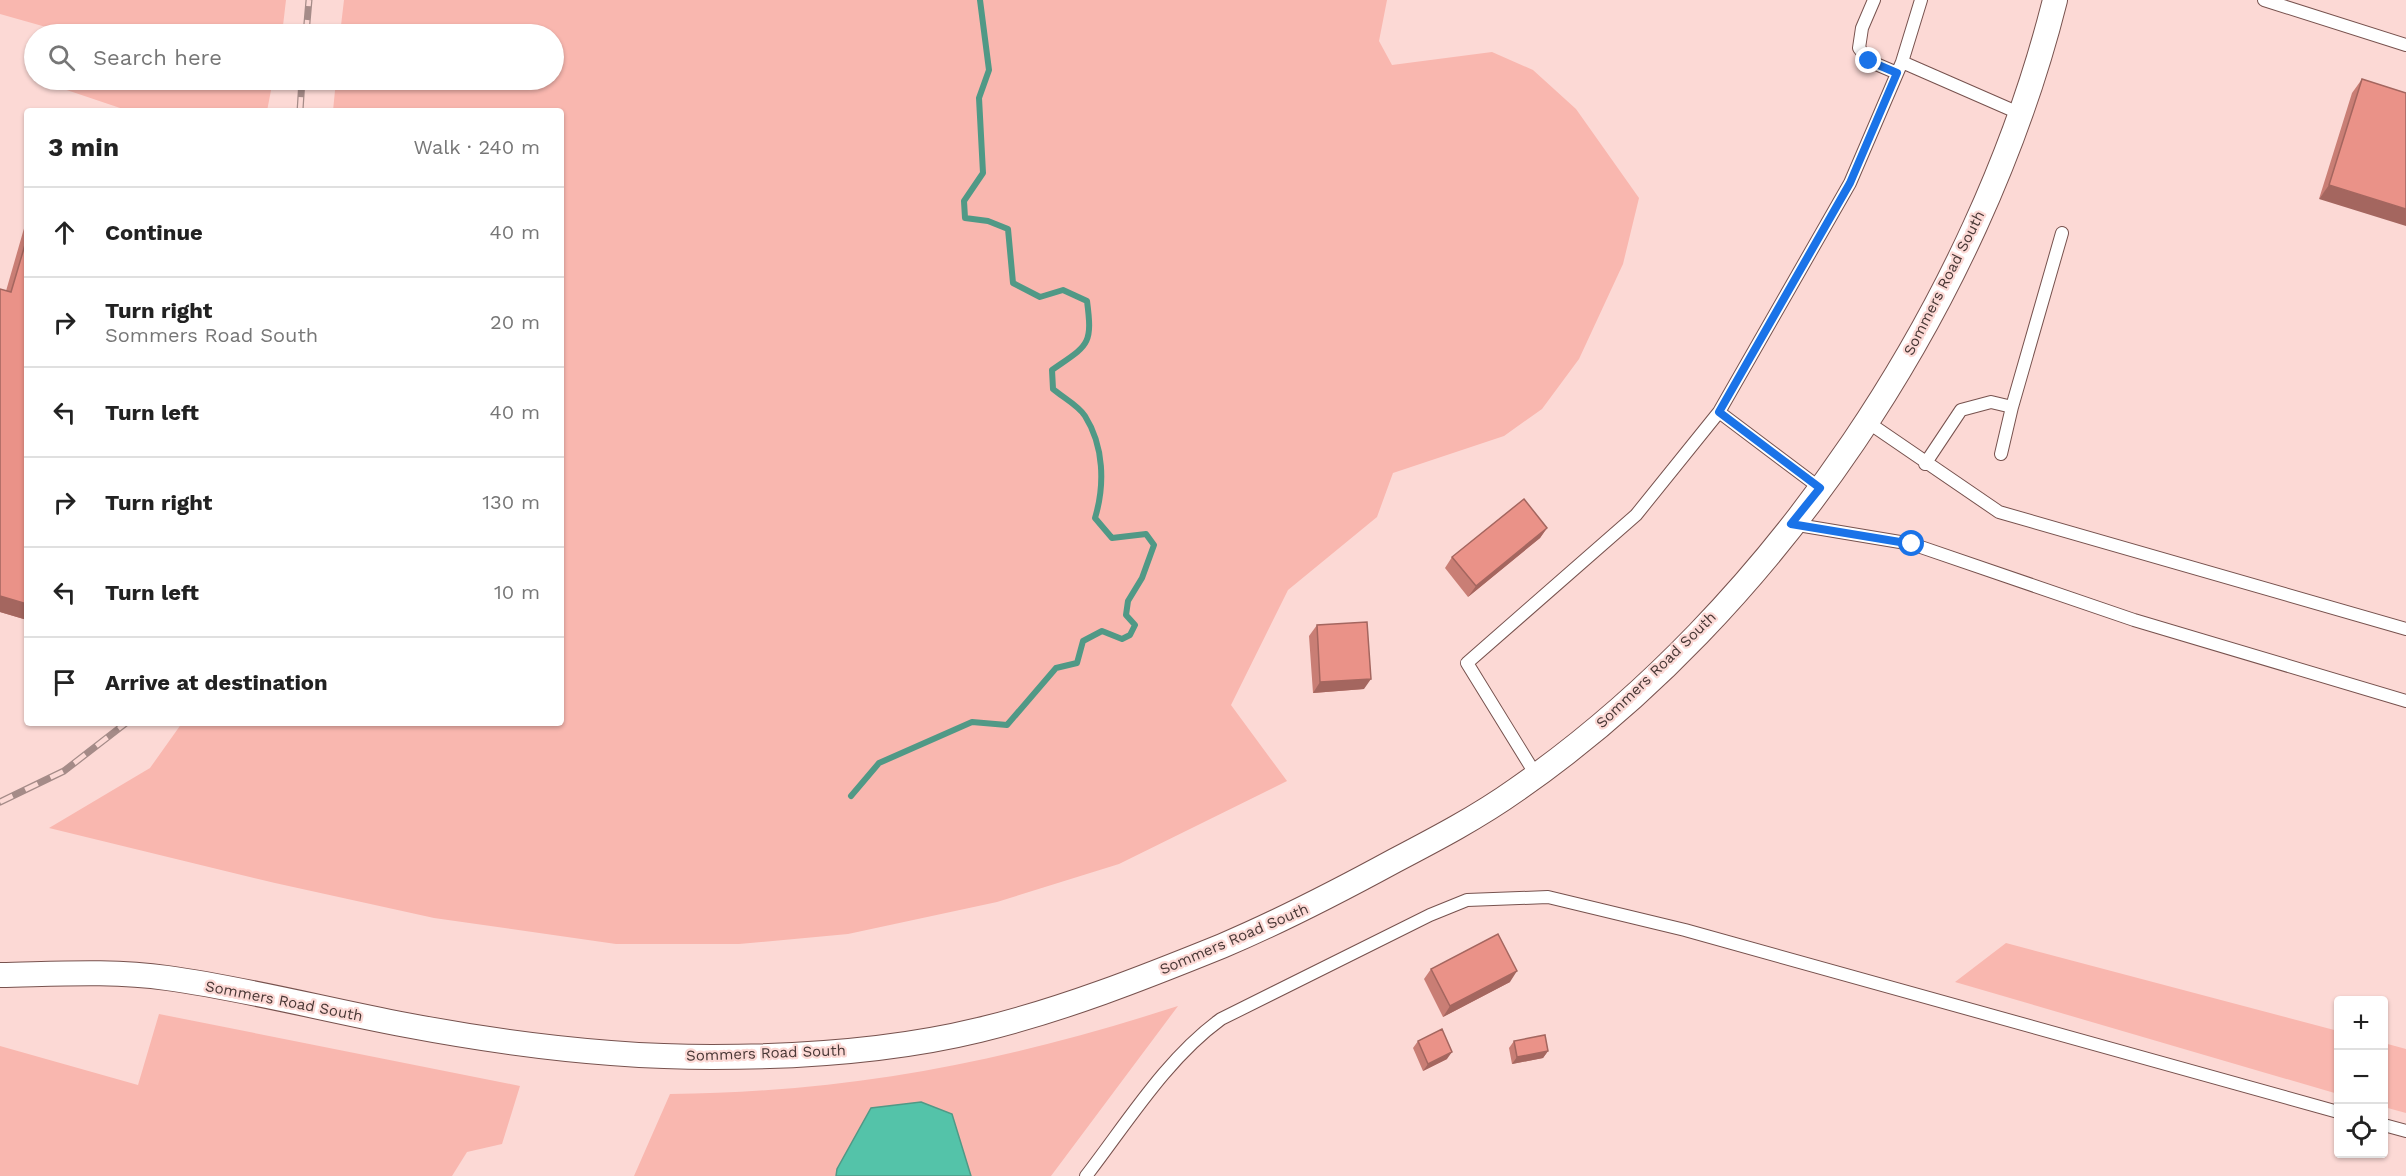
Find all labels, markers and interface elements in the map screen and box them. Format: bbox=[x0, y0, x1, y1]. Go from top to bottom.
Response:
search box bbox=[24, 24, 564, 90]
icon: search bbox=[45, 41, 78, 74]
text: Search here bbox=[93, 45, 222, 70]
route end bbox=[1855, 47, 1881, 73]
text: 3 min bbox=[48, 132, 119, 162]
text: Walk · 240 m bbox=[413, 135, 540, 159]
street label: Sommers Road South bbox=[1900, 208, 1988, 358]
icon: ahead bbox=[48, 216, 81, 249]
text: Continue bbox=[105, 220, 203, 245]
text: 40 m bbox=[489, 220, 540, 244]
text: Turn right bbox=[105, 298, 212, 323]
icon: right bbox=[48, 306, 81, 339]
text: 20 m bbox=[490, 310, 540, 334]
text: Sommers Road South bbox=[105, 323, 318, 347]
icon: left bbox=[48, 396, 81, 429]
text: Turn left bbox=[105, 400, 199, 425]
text: 40 m bbox=[489, 400, 540, 424]
icon: right bbox=[48, 486, 81, 519]
text: Turn right bbox=[105, 490, 212, 515]
text: 130 m bbox=[482, 490, 540, 514]
route start bbox=[1898, 530, 1924, 556]
icon: left bbox=[48, 576, 81, 609]
text: Turn left bbox=[105, 580, 199, 605]
text: 10 m bbox=[494, 580, 540, 604]
street label: Sommers Road South bbox=[1592, 608, 1720, 732]
icon: arrive bbox=[48, 666, 81, 699]
text: Arrive at destination bbox=[105, 670, 328, 695]
street label: Sommers Road South bbox=[1157, 899, 1311, 979]
street label: Sommers Road South bbox=[204, 977, 364, 1025]
map controls bbox=[2334, 996, 2388, 1158]
button: + bbox=[2334, 996, 2388, 1050]
street label: Sommers Road South bbox=[686, 1041, 846, 1065]
button: − bbox=[2334, 1050, 2388, 1104]
button: locate bbox=[2334, 1104, 2388, 1158]

